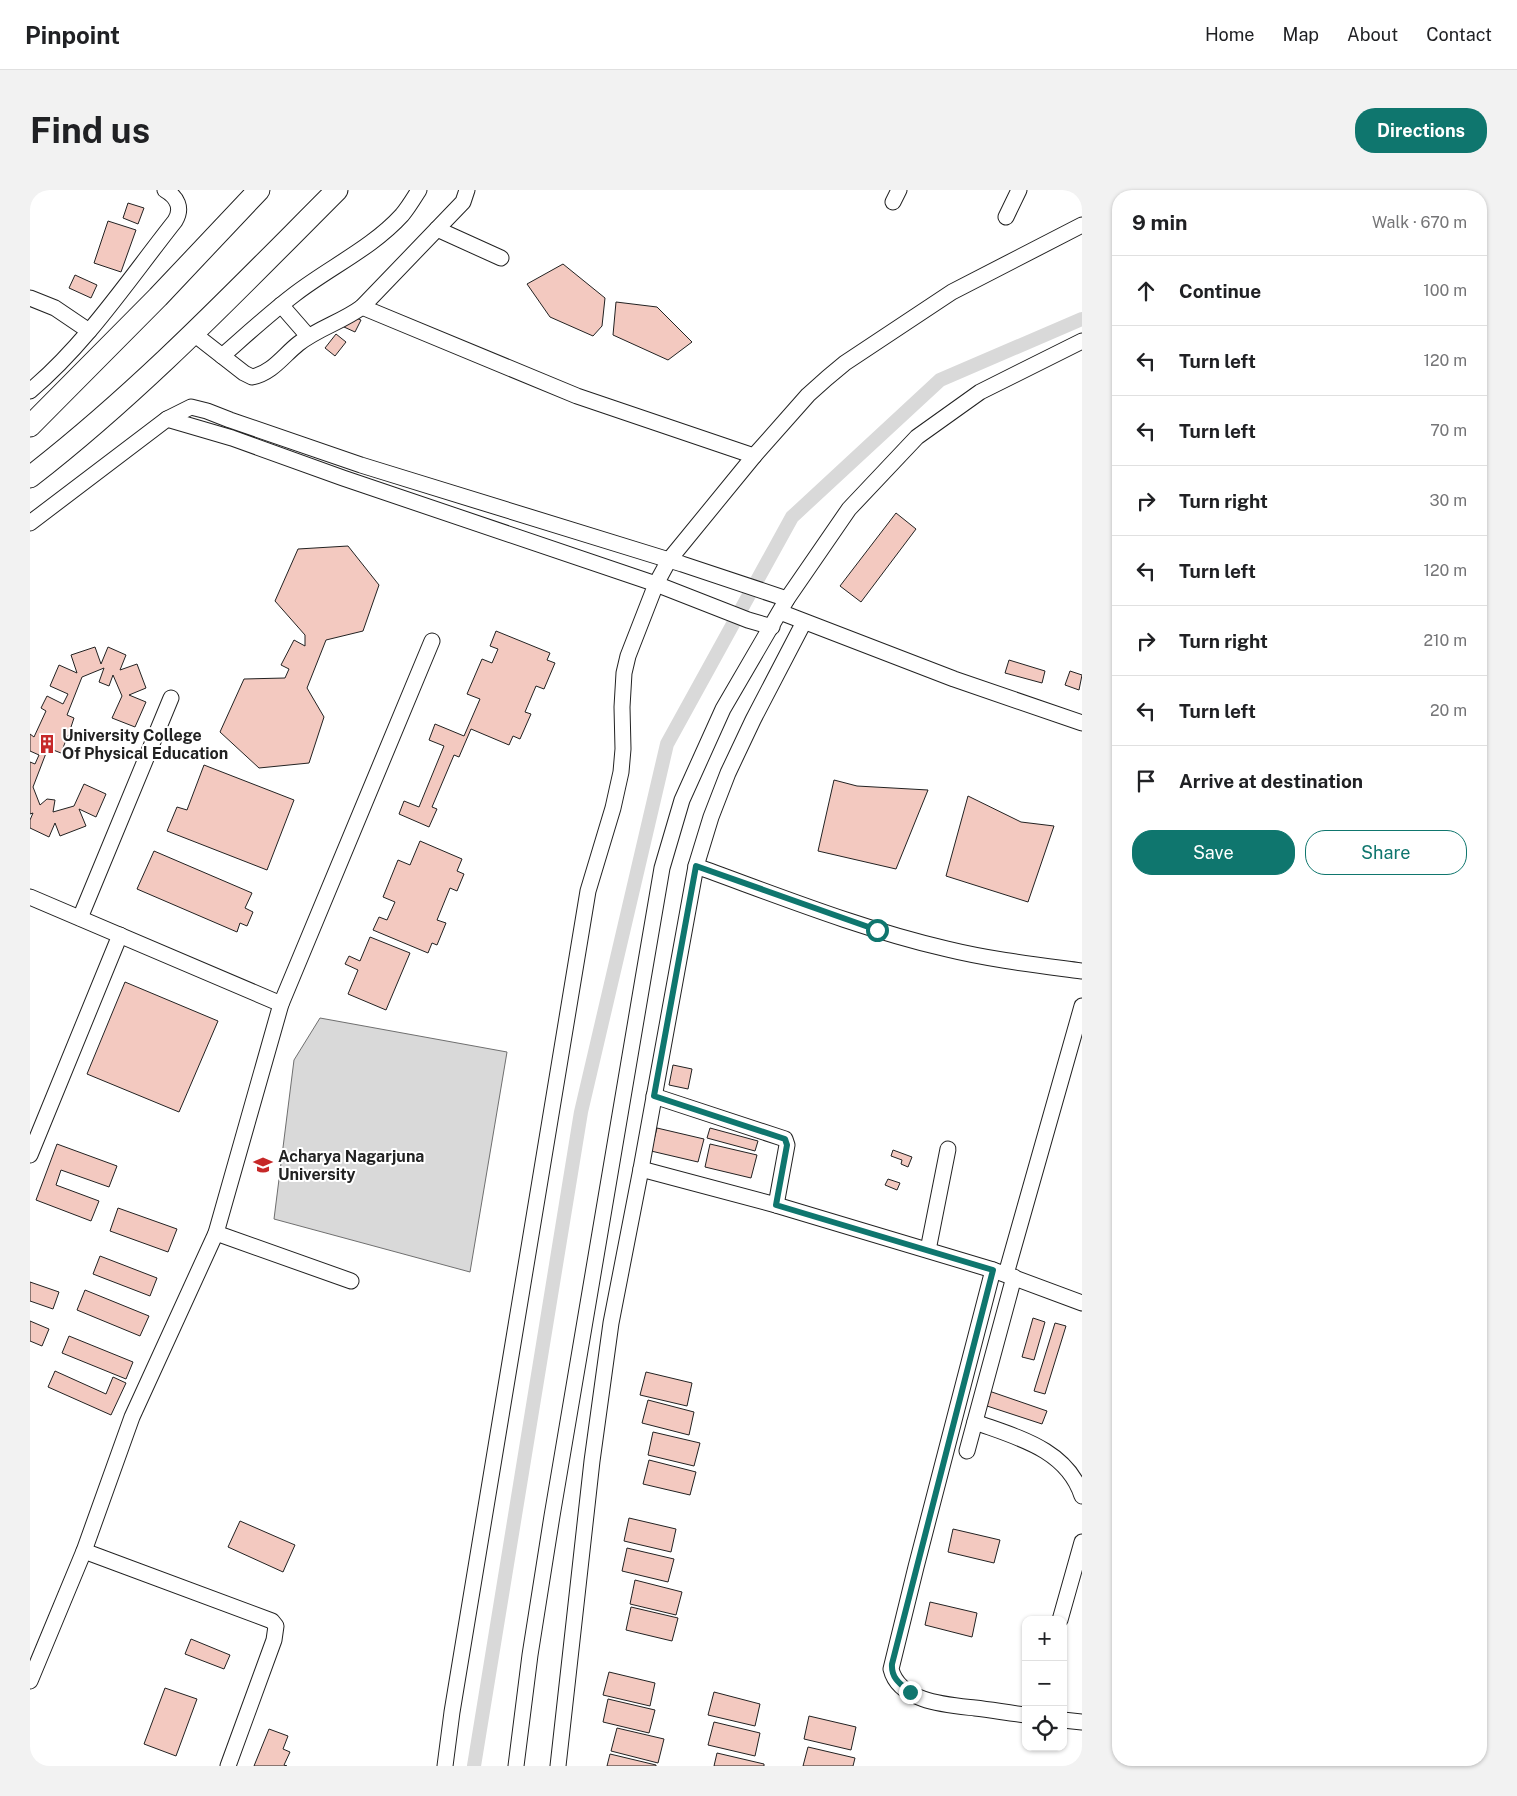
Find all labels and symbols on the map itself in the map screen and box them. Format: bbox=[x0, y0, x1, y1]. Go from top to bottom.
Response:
place label: University College Of Physical Education bbox=[62, 726, 228, 763]
building icon: University College Of Physical Education bbox=[36, 733, 58, 755]
route start bbox=[866, 919, 889, 942]
place label: Acharya Nagarjuna University bbox=[278, 1147, 424, 1184]
school or university icon: Acharya Nagarjuna University bbox=[252, 1154, 274, 1176]
route end bbox=[899, 1681, 922, 1704]

